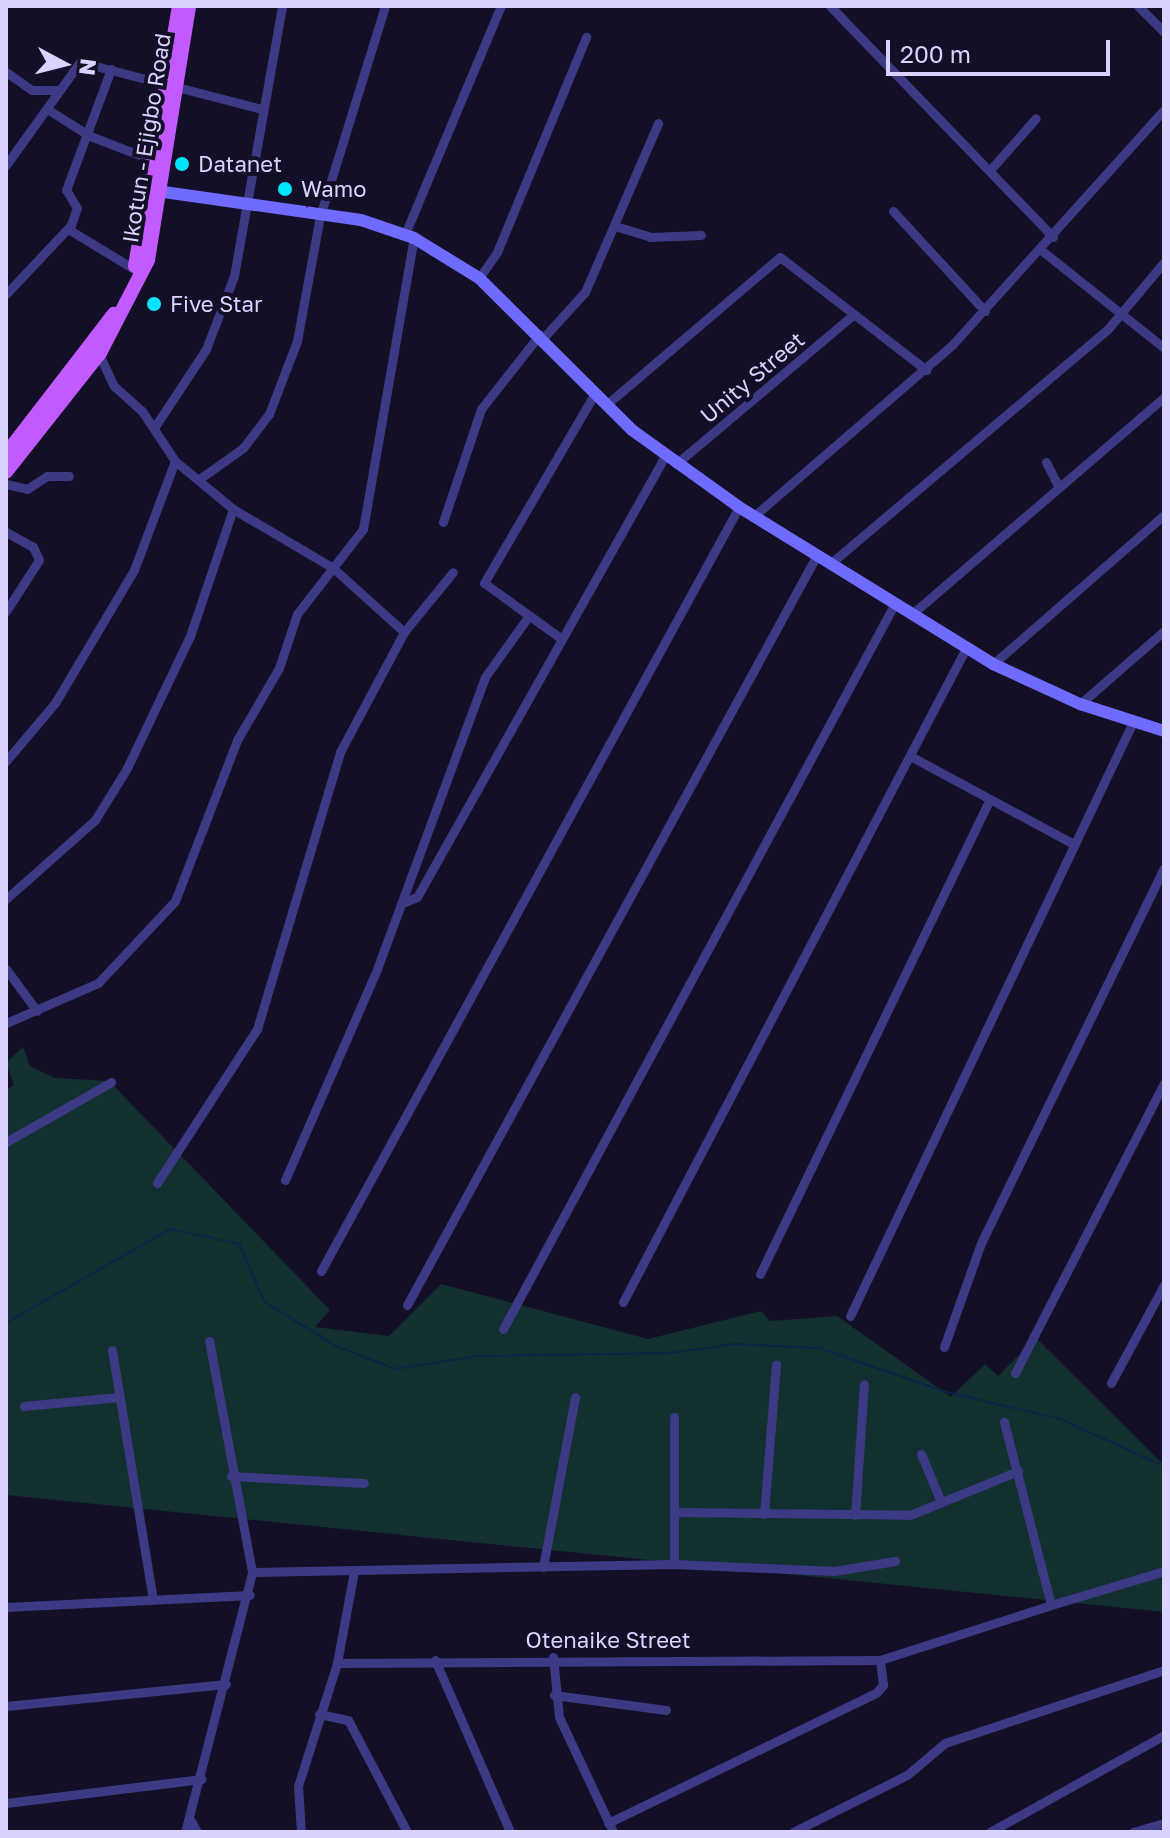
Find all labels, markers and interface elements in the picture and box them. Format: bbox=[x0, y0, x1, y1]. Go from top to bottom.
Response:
north arrow bbox=[24, 24, 104, 104]
scale bar bbox=[890, 24, 1114, 74]
street label: Ikotun - Ejigbo Road bbox=[116, 31, 176, 245]
text: 200 m bbox=[900, 39, 971, 68]
text: N bbox=[74, 57, 103, 77]
place label: Datanet bbox=[198, 151, 282, 177]
marker: Datanet bbox=[173, 155, 191, 173]
place label: Wamo bbox=[301, 176, 366, 202]
marker: Wamo bbox=[276, 180, 294, 198]
place label: Five Star bbox=[170, 291, 263, 317]
marker: Five Star bbox=[145, 295, 163, 313]
street label: Unity Street bbox=[695, 326, 809, 428]
street label: Otenaike Street bbox=[525, 1627, 691, 1653]

